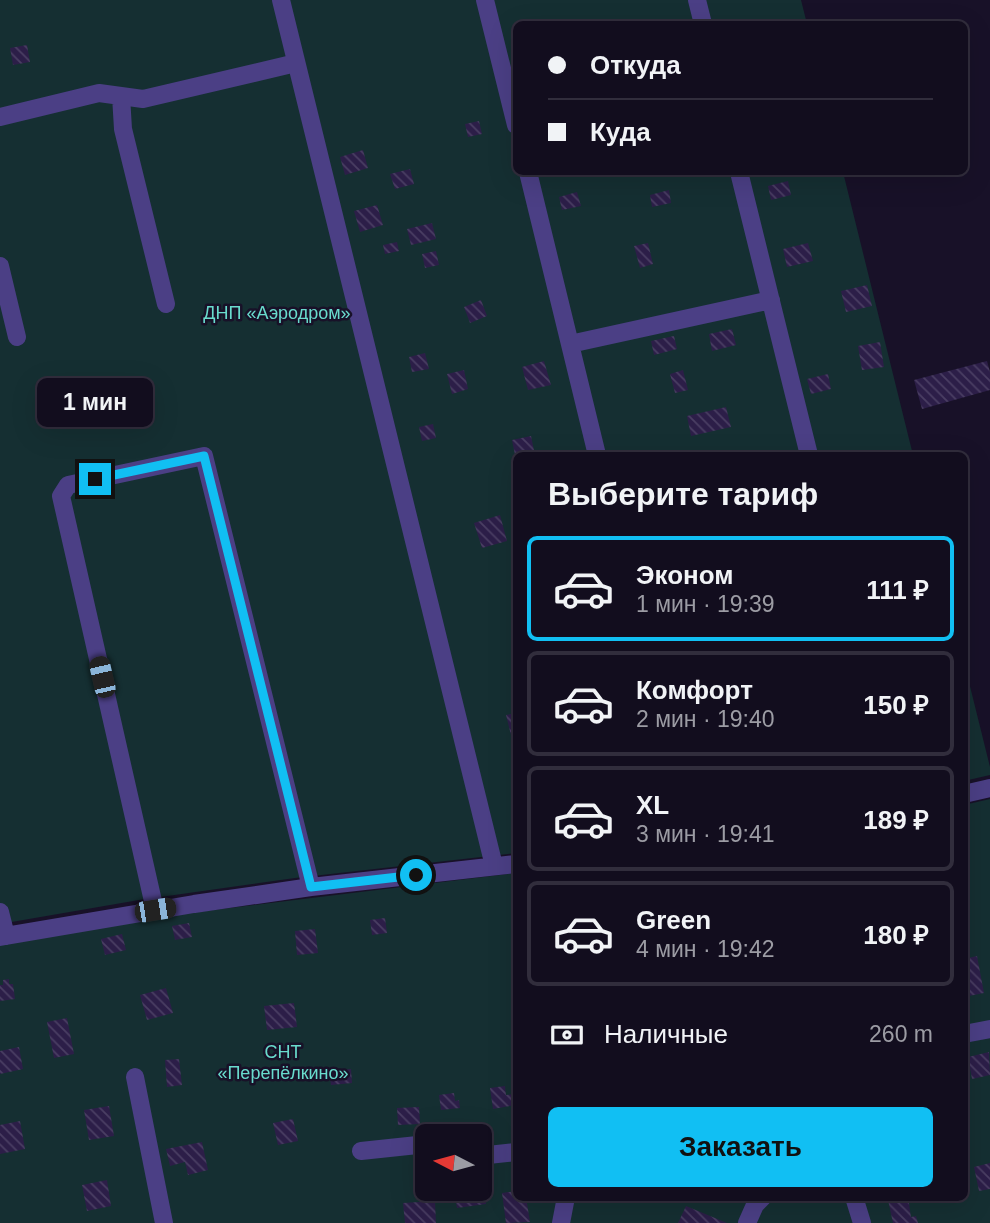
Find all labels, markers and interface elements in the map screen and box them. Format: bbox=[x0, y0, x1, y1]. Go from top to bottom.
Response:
text: Откуда bbox=[590, 50, 681, 80]
text: Куда bbox=[590, 117, 651, 147]
park label: ДНП «Аэродром» bbox=[203, 303, 351, 323]
callout: 1 мин bbox=[37, 378, 153, 426]
text: 1 мин bbox=[63, 389, 127, 415]
route end bbox=[79, 463, 111, 495]
text: Выберите тариф bbox=[548, 476, 818, 512]
icon: car bbox=[552, 557, 615, 620]
text: Эконом bbox=[636, 560, 734, 590]
text: 111 ₽ bbox=[866, 575, 929, 605]
text: 1 мин · 19:39 bbox=[636, 591, 775, 617]
car bbox=[88, 654, 117, 700]
icon: car bbox=[552, 672, 615, 735]
text: Комфорт bbox=[636, 675, 753, 705]
text: 150 ₽ bbox=[863, 690, 929, 720]
text: 2 мин · 19:40 bbox=[636, 706, 775, 732]
icon: car bbox=[552, 787, 615, 850]
text: XL bbox=[636, 790, 669, 820]
text: 189 ₽ bbox=[863, 805, 929, 835]
text: 3 мин · 19:41 bbox=[636, 821, 775, 847]
route start bbox=[400, 859, 432, 891]
car bbox=[133, 896, 178, 924]
icon: car bbox=[552, 902, 615, 965]
text: Green bbox=[636, 905, 711, 935]
text: 180 ₽ bbox=[863, 920, 929, 950]
text: 4 мин · 19:42 bbox=[636, 936, 775, 962]
icon: cash bbox=[548, 1016, 586, 1054]
text: Наличные bbox=[604, 1019, 728, 1049]
text: 260 m bbox=[869, 1021, 933, 1047]
park label: СНТ «Перепёлкино» bbox=[217, 1042, 349, 1083]
button: Заказать bbox=[548, 1107, 933, 1187]
north arrow bbox=[415, 1124, 492, 1200]
map controls bbox=[415, 1124, 492, 1201]

